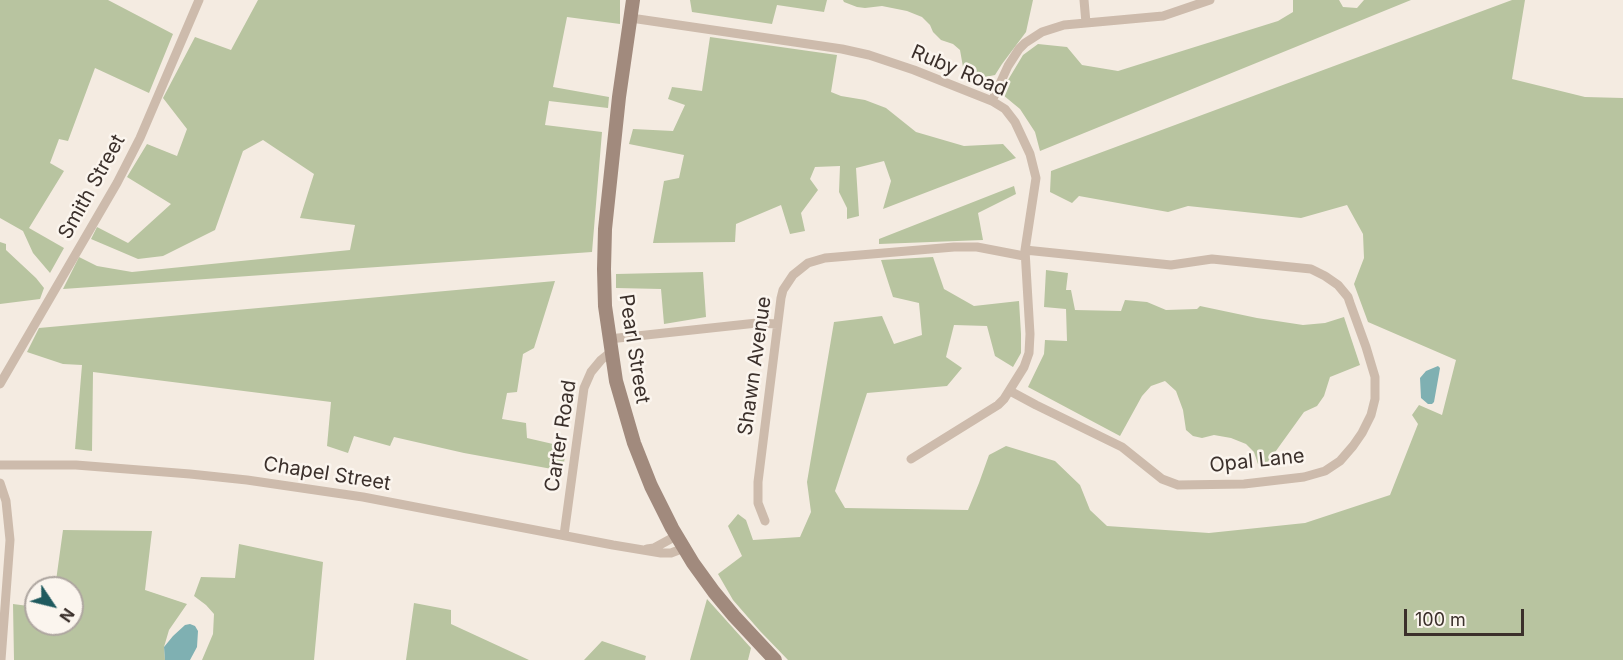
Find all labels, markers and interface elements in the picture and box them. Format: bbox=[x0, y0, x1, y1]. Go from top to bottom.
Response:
street label: Ruby Road bbox=[908, 40, 1010, 102]
street label: Smith Street bbox=[53, 131, 131, 243]
street label: Pearl Street bbox=[614, 293, 654, 405]
street label: Shawn Avenue bbox=[733, 295, 777, 437]
street label: Carter Road bbox=[540, 378, 582, 494]
street label: Opal Lane bbox=[1208, 444, 1306, 478]
street label: Chapel Street bbox=[262, 452, 392, 496]
north arrow bbox=[24, 576, 84, 636]
scale bar bbox=[1407, 597, 1527, 635]
text: N bbox=[55, 604, 79, 626]
text: 100 m bbox=[1415, 609, 1466, 630]

